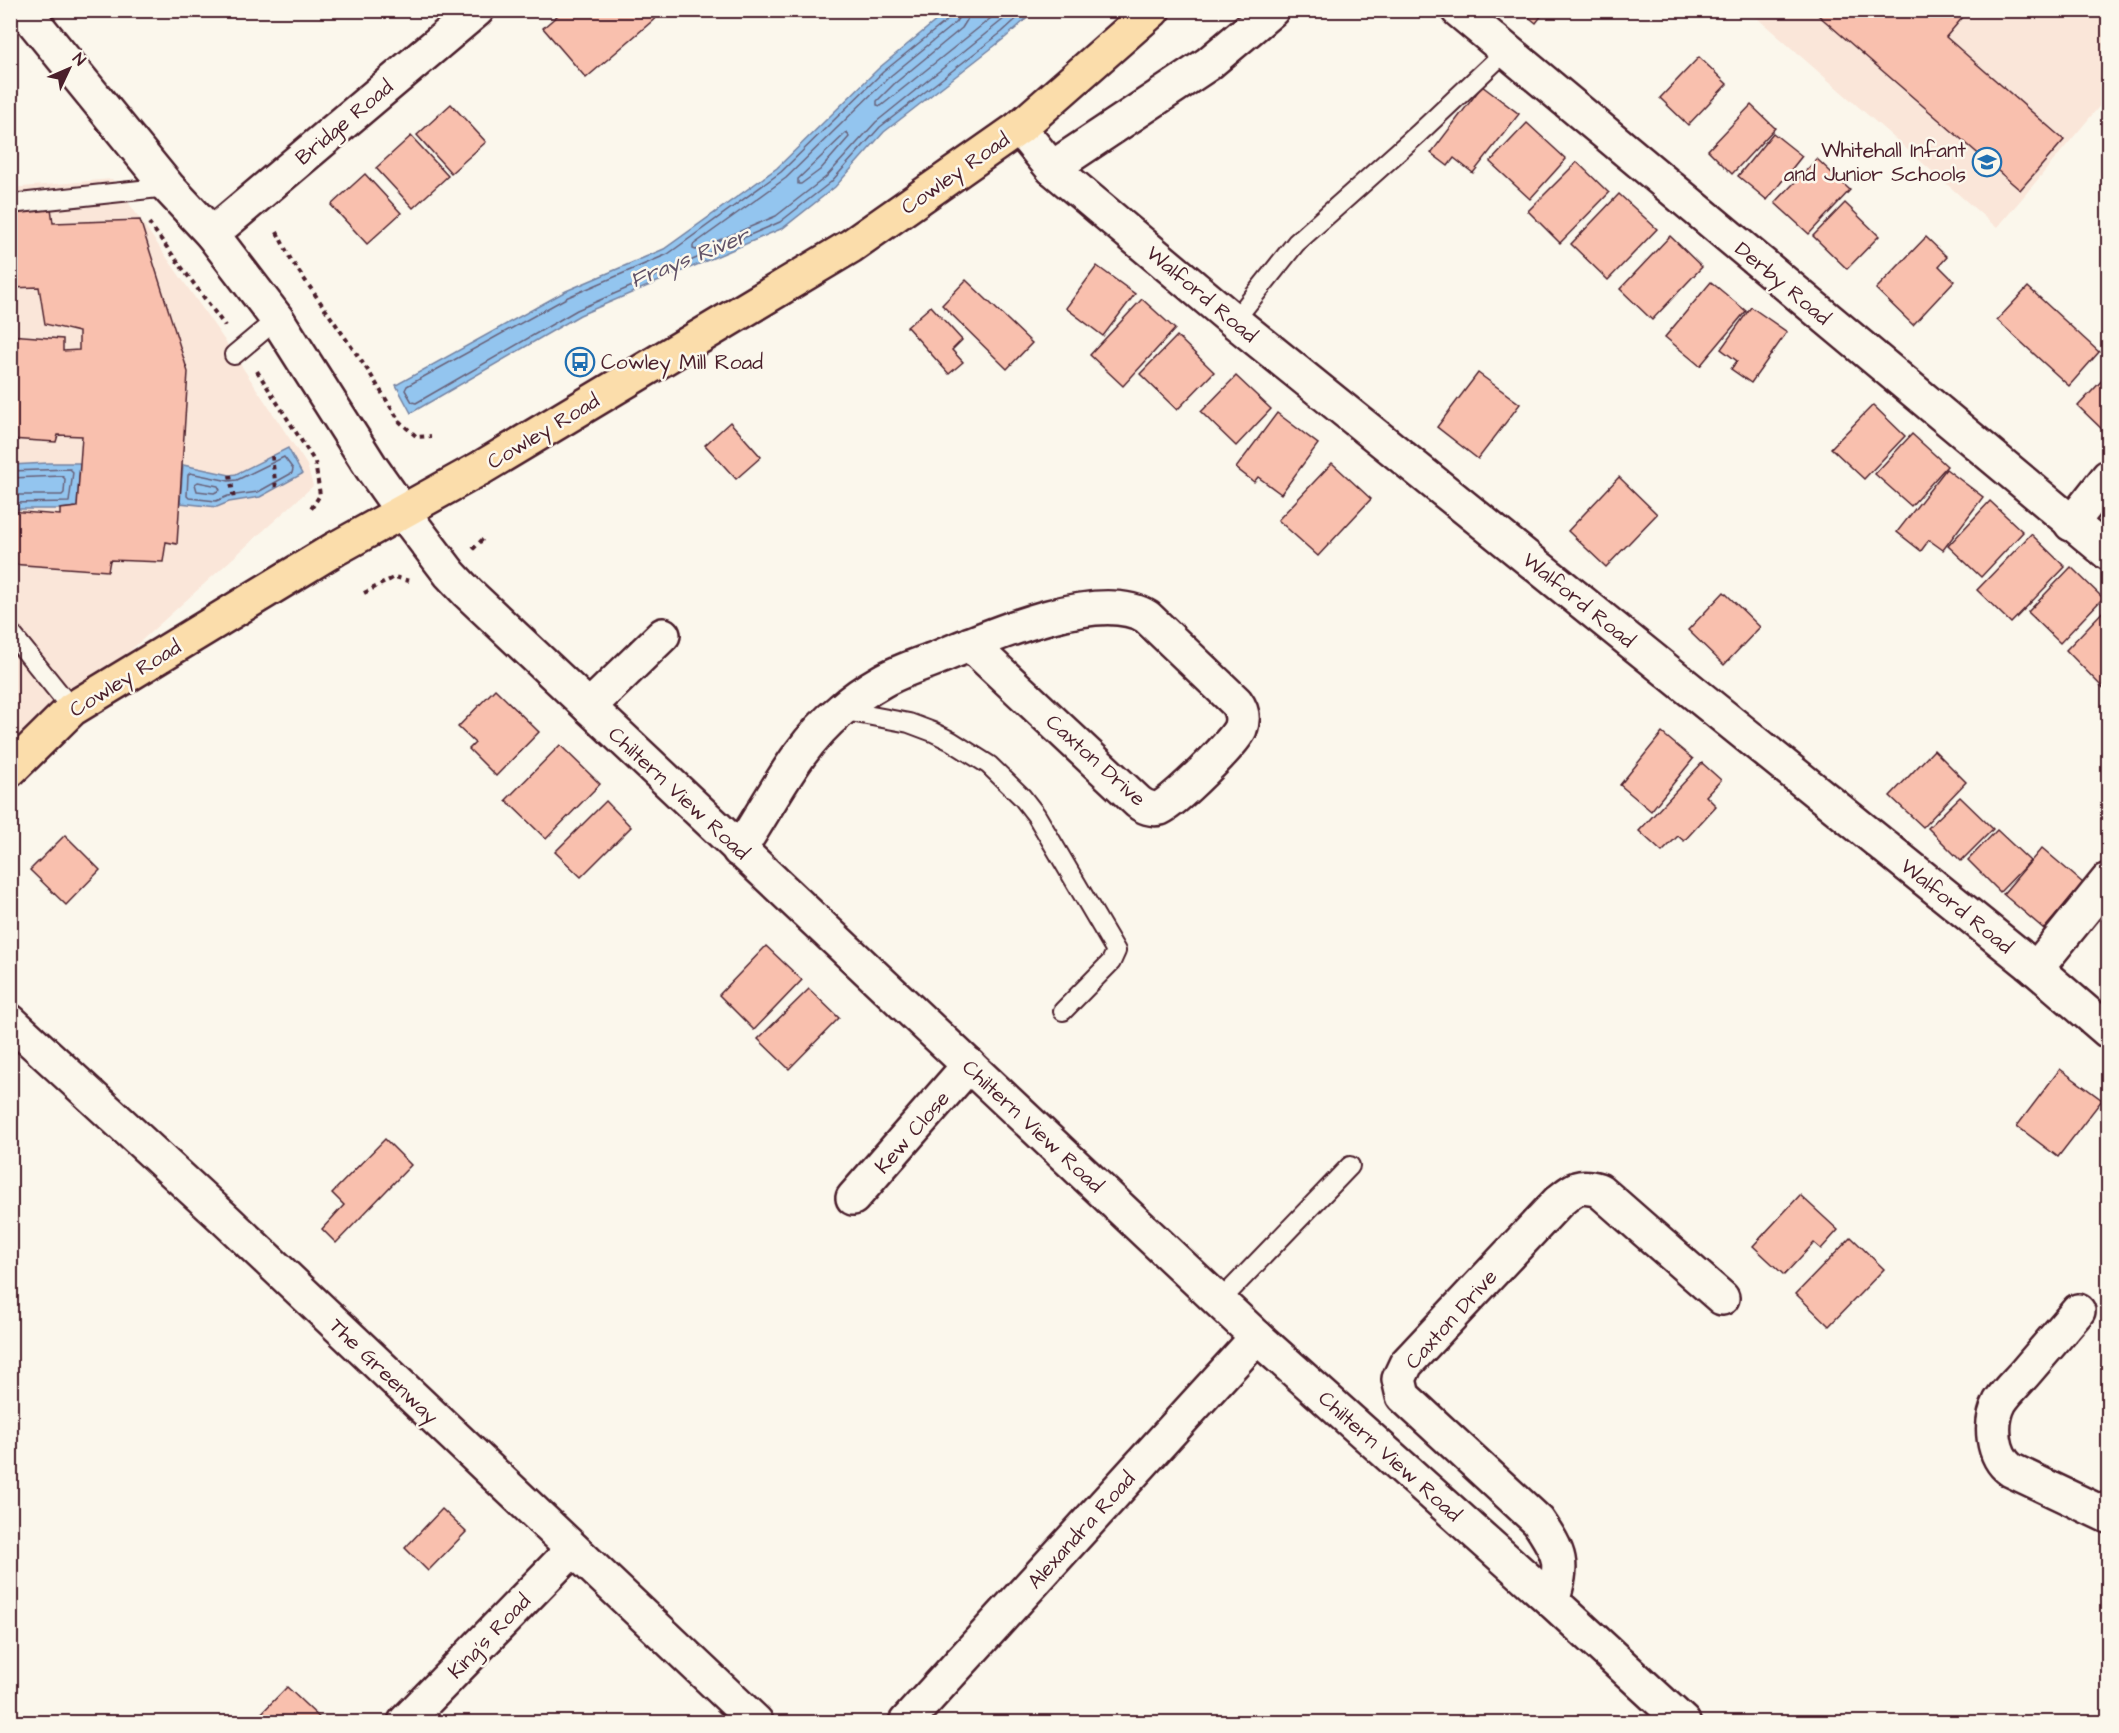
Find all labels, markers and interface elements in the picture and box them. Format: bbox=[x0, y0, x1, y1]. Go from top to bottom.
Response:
north arrow bbox=[39, 39, 99, 99]
text: N bbox=[68, 48, 90, 71]
street label: Bridge Road bbox=[289, 73, 401, 173]
street label: Cowley Road bbox=[895, 125, 1017, 223]
place label: Whitehall Infant and Junior Schools bbox=[1784, 136, 1967, 189]
school or university icon: Whitehall Infant and Junior Schools bbox=[1971, 146, 2003, 178]
water label: Frays River bbox=[626, 220, 756, 297]
street label: Derby Road bbox=[1727, 235, 1837, 334]
street label: Walford Road bbox=[1140, 239, 1264, 350]
bus stop icon: Cowley Mill Road bbox=[564, 346, 596, 378]
place label: Cowley Mill Road bbox=[601, 348, 763, 379]
street label: Cowley Road bbox=[482, 386, 606, 478]
street label: Walford Road bbox=[1516, 546, 1641, 655]
street label: Cowley Road bbox=[64, 632, 188, 726]
street label: Caxton Drive bbox=[1039, 708, 1152, 813]
street label: Chiltern View Road bbox=[602, 720, 756, 867]
street label: Walford Road bbox=[1894, 852, 2019, 961]
street label: Chiltern View Road bbox=[956, 1053, 1110, 1200]
street label: Kew Close bbox=[868, 1085, 957, 1180]
street label: Caxton Drive bbox=[1399, 1263, 1504, 1376]
street label: The Greenway bbox=[321, 1312, 445, 1433]
street label: Chiltern View Road bbox=[1312, 1384, 1468, 1529]
street label: Alexandra Road bbox=[1021, 1465, 1142, 1595]
street label: King's Road bbox=[441, 1587, 539, 1687]

